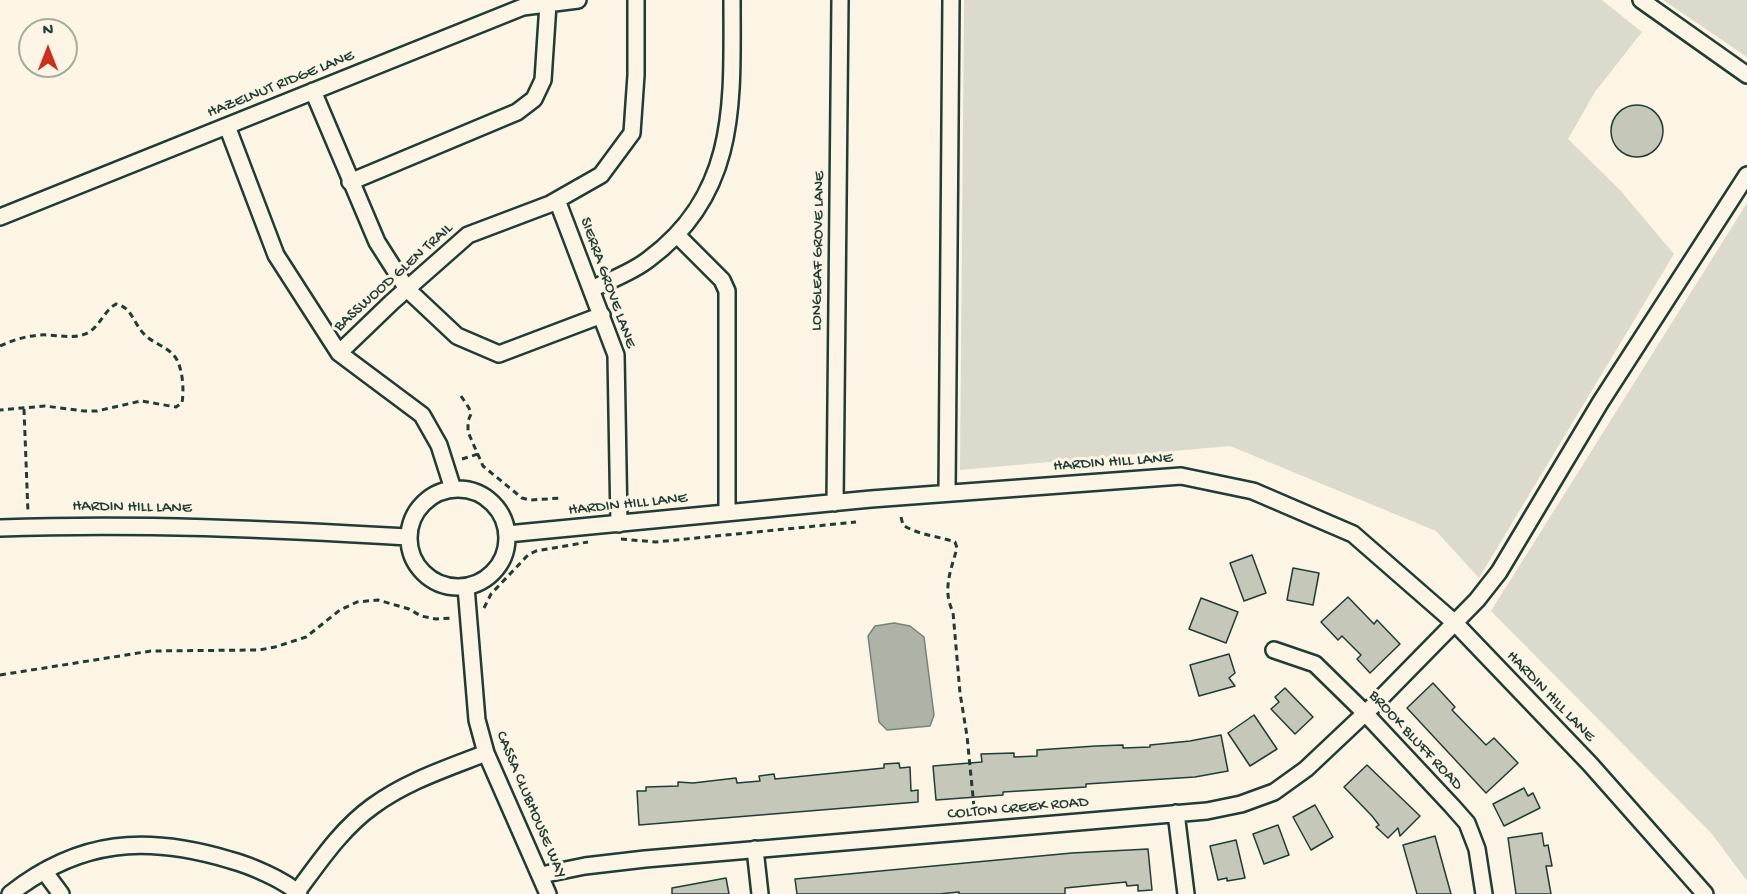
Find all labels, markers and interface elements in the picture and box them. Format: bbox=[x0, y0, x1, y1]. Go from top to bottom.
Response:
north arrow bbox=[18, 18, 78, 78]
text: N bbox=[43, 22, 53, 41]
street label: HAZELNUT RIDGE LANE bbox=[205, 47, 357, 123]
street label: LONGLEAF GROVE LANE bbox=[808, 171, 830, 331]
street label: SIERRA GROVE LANE bbox=[574, 215, 640, 351]
street label: BASSWOOD GLEN TRAIL bbox=[331, 220, 457, 336]
street label: HARDIN HILL LANE bbox=[1053, 449, 1173, 477]
street label: HARDIN HILL LANE bbox=[567, 489, 689, 521]
street label: HARDIN HILL LANE bbox=[72, 497, 192, 519]
street label: HARDIN HILL LANE bbox=[1502, 647, 1598, 747]
street label: BROOK BLUFF ROAD bbox=[1364, 687, 1466, 795]
street label: CASSA CLUBHOUSE WAY bbox=[490, 729, 570, 881]
street label: COLTON CREEK ROAD bbox=[947, 793, 1089, 825]

